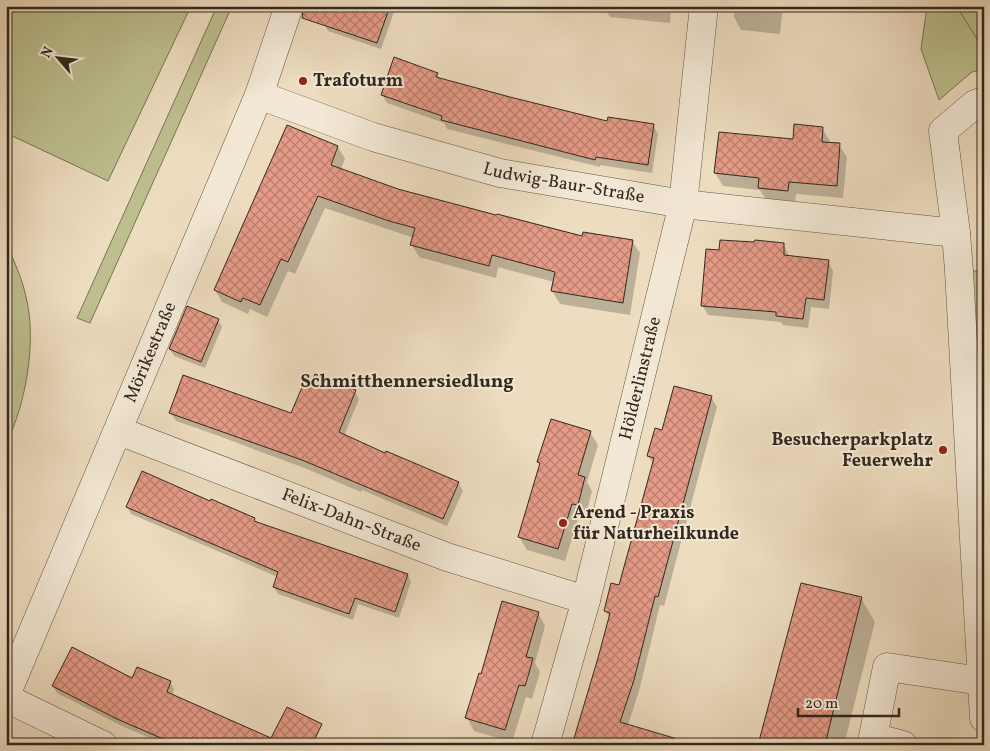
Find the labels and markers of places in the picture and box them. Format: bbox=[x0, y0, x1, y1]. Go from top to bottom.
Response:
place label: Trafoturm bbox=[313, 69, 403, 94]
marker: Trafoturm bbox=[297, 75, 309, 87]
place label: Besucherparkplatz Feuerwehr bbox=[771, 428, 933, 474]
marker: Besucherparkplatz Feuerwehr bbox=[937, 444, 949, 456]
place label: Arend - Praxis für Naturheilkunde bbox=[573, 501, 739, 547]
marker: Arend - Praxis für Naturheilkunde bbox=[557, 517, 569, 529]

